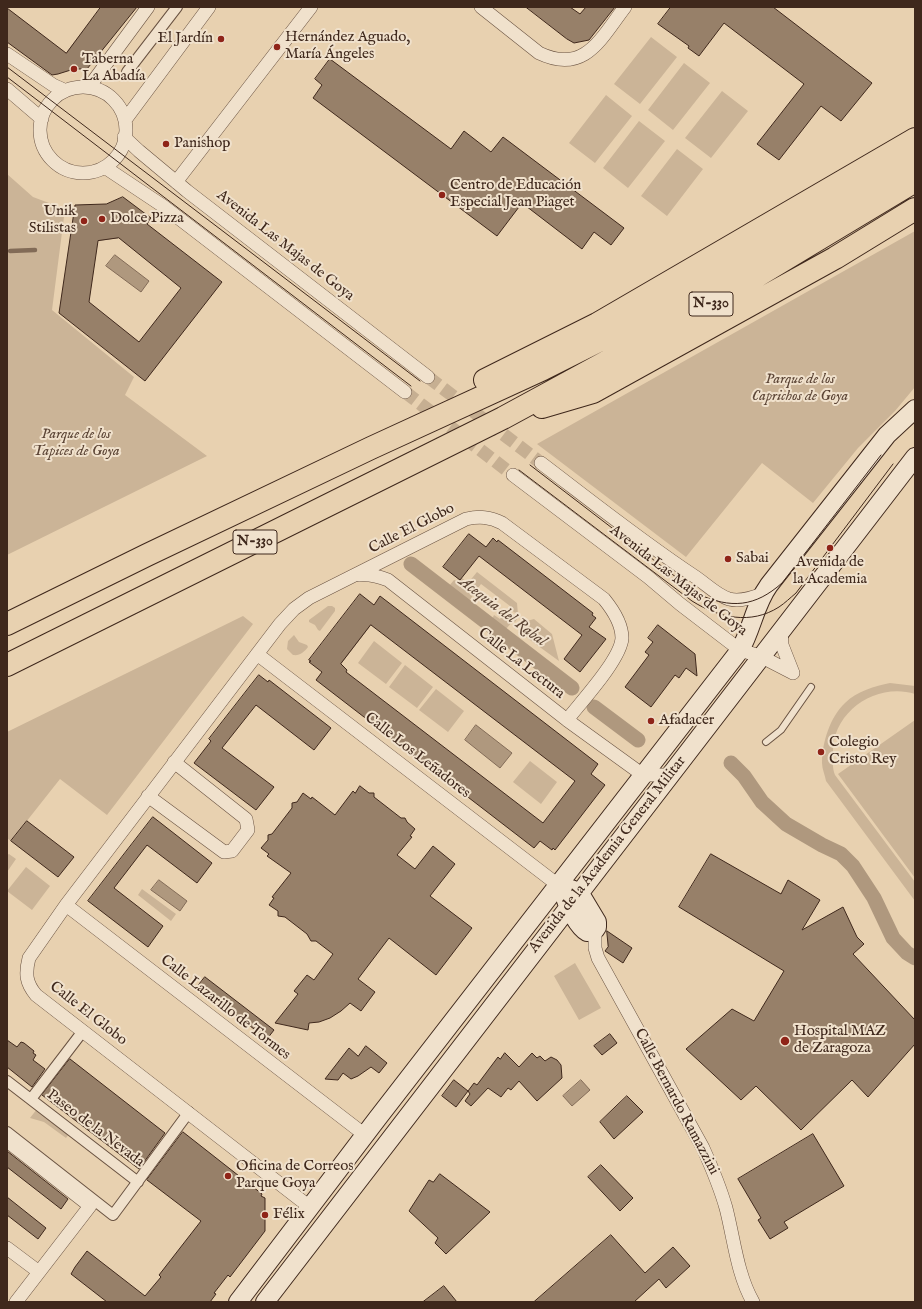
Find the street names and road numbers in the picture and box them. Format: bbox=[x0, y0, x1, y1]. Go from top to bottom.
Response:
street label: Avenida Las Majas de Goya bbox=[213, 187, 357, 305]
road number: N-330 bbox=[689, 292, 733, 316]
street label: Calle El Globo bbox=[366, 500, 458, 558]
street label: Avenida Las Majas de Goya bbox=[606, 522, 750, 640]
road number: N-330 bbox=[233, 530, 277, 554]
street label: Calle La Lectura bbox=[474, 625, 568, 703]
street label: Calle Los Leñadores bbox=[361, 709, 473, 803]
street label: Avenida de la Academia General Militar bbox=[526, 753, 690, 957]
street label: Calle Lazarillo de Tormes bbox=[156, 952, 294, 1064]
street label: Calle El Globo bbox=[46, 978, 130, 1050]
street label: Calle Bernardo Ramazzini bbox=[630, 1026, 722, 1178]
street label: Paseo de la Nevada bbox=[43, 1086, 147, 1172]

